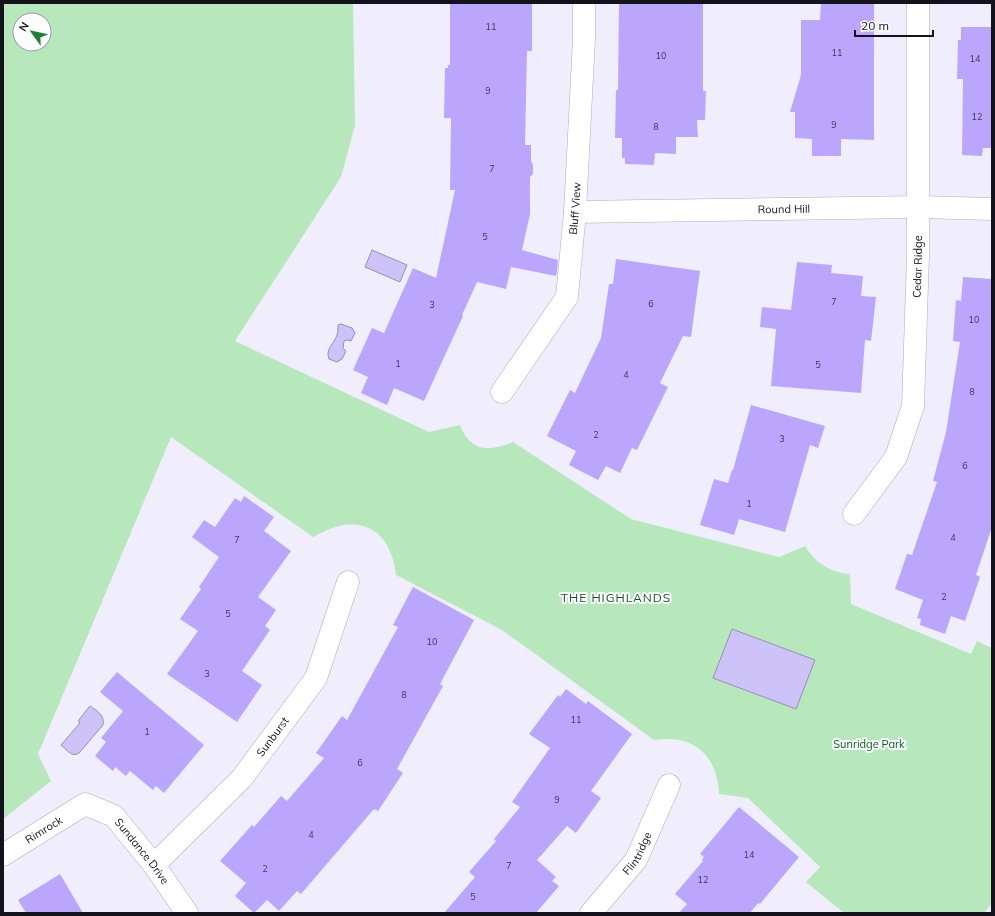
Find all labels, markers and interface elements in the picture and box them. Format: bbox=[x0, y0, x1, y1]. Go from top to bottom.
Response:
north arrow bbox=[12, 12, 52, 52]
scale bar bbox=[855, 12, 933, 38]
text: 20 m bbox=[861, 18, 889, 33]
text: N bbox=[15, 19, 32, 34]
house number: 11 bbox=[486, 21, 496, 32]
house number: 11 bbox=[832, 47, 842, 58]
house number: 10 bbox=[656, 50, 666, 61]
house number: 14 bbox=[970, 53, 981, 64]
house number: 9 bbox=[485, 85, 491, 96]
house number: 12 bbox=[972, 111, 982, 122]
house number: 9 bbox=[831, 119, 837, 130]
house number: 8 bbox=[653, 121, 659, 132]
house number: 7 bbox=[489, 163, 495, 174]
street label: Bluff View bbox=[566, 182, 584, 235]
street label: Round Hill bbox=[758, 202, 810, 216]
house number: 5 bbox=[482, 231, 488, 242]
street label: Cedar Ridge bbox=[910, 235, 925, 298]
house number: 7 bbox=[831, 296, 837, 307]
house number: 6 bbox=[648, 298, 654, 309]
house number: 3 bbox=[429, 299, 435, 310]
house number: 10 bbox=[969, 314, 979, 325]
house number: 1 bbox=[395, 358, 401, 369]
house number: 5 bbox=[815, 359, 821, 370]
house number: 4 bbox=[623, 369, 629, 380]
house number: 8 bbox=[969, 386, 975, 397]
house number: 2 bbox=[593, 429, 599, 440]
house number: 3 bbox=[779, 433, 785, 444]
house number: 6 bbox=[962, 460, 968, 471]
house number: 1 bbox=[746, 498, 752, 509]
house number: 4 bbox=[950, 532, 956, 543]
house number: 7 bbox=[234, 534, 240, 545]
district label: THE HIGHLANDS bbox=[561, 590, 671, 605]
house number: 2 bbox=[941, 591, 947, 602]
house number: 5 bbox=[225, 608, 231, 619]
house number: 10 bbox=[427, 636, 437, 647]
house number: 3 bbox=[204, 668, 210, 679]
house number: 8 bbox=[401, 689, 407, 700]
street label: Sunburst bbox=[253, 714, 292, 759]
house number: 11 bbox=[571, 714, 581, 725]
house number: 1 bbox=[144, 726, 150, 737]
park label: Sunridge Park bbox=[833, 737, 905, 751]
house number: 6 bbox=[357, 757, 363, 768]
house number: 9 bbox=[554, 794, 560, 805]
street label: Rimrock bbox=[23, 813, 65, 846]
street label: Sundance Drive bbox=[112, 815, 172, 887]
house number: 4 bbox=[308, 829, 314, 840]
street label: Flintridge bbox=[619, 829, 655, 878]
house number: 14 bbox=[744, 849, 755, 860]
house number: 7 bbox=[506, 860, 512, 871]
house number: 2 bbox=[262, 863, 268, 874]
house number: 12 bbox=[698, 874, 708, 885]
house number: 5 bbox=[470, 891, 476, 902]

